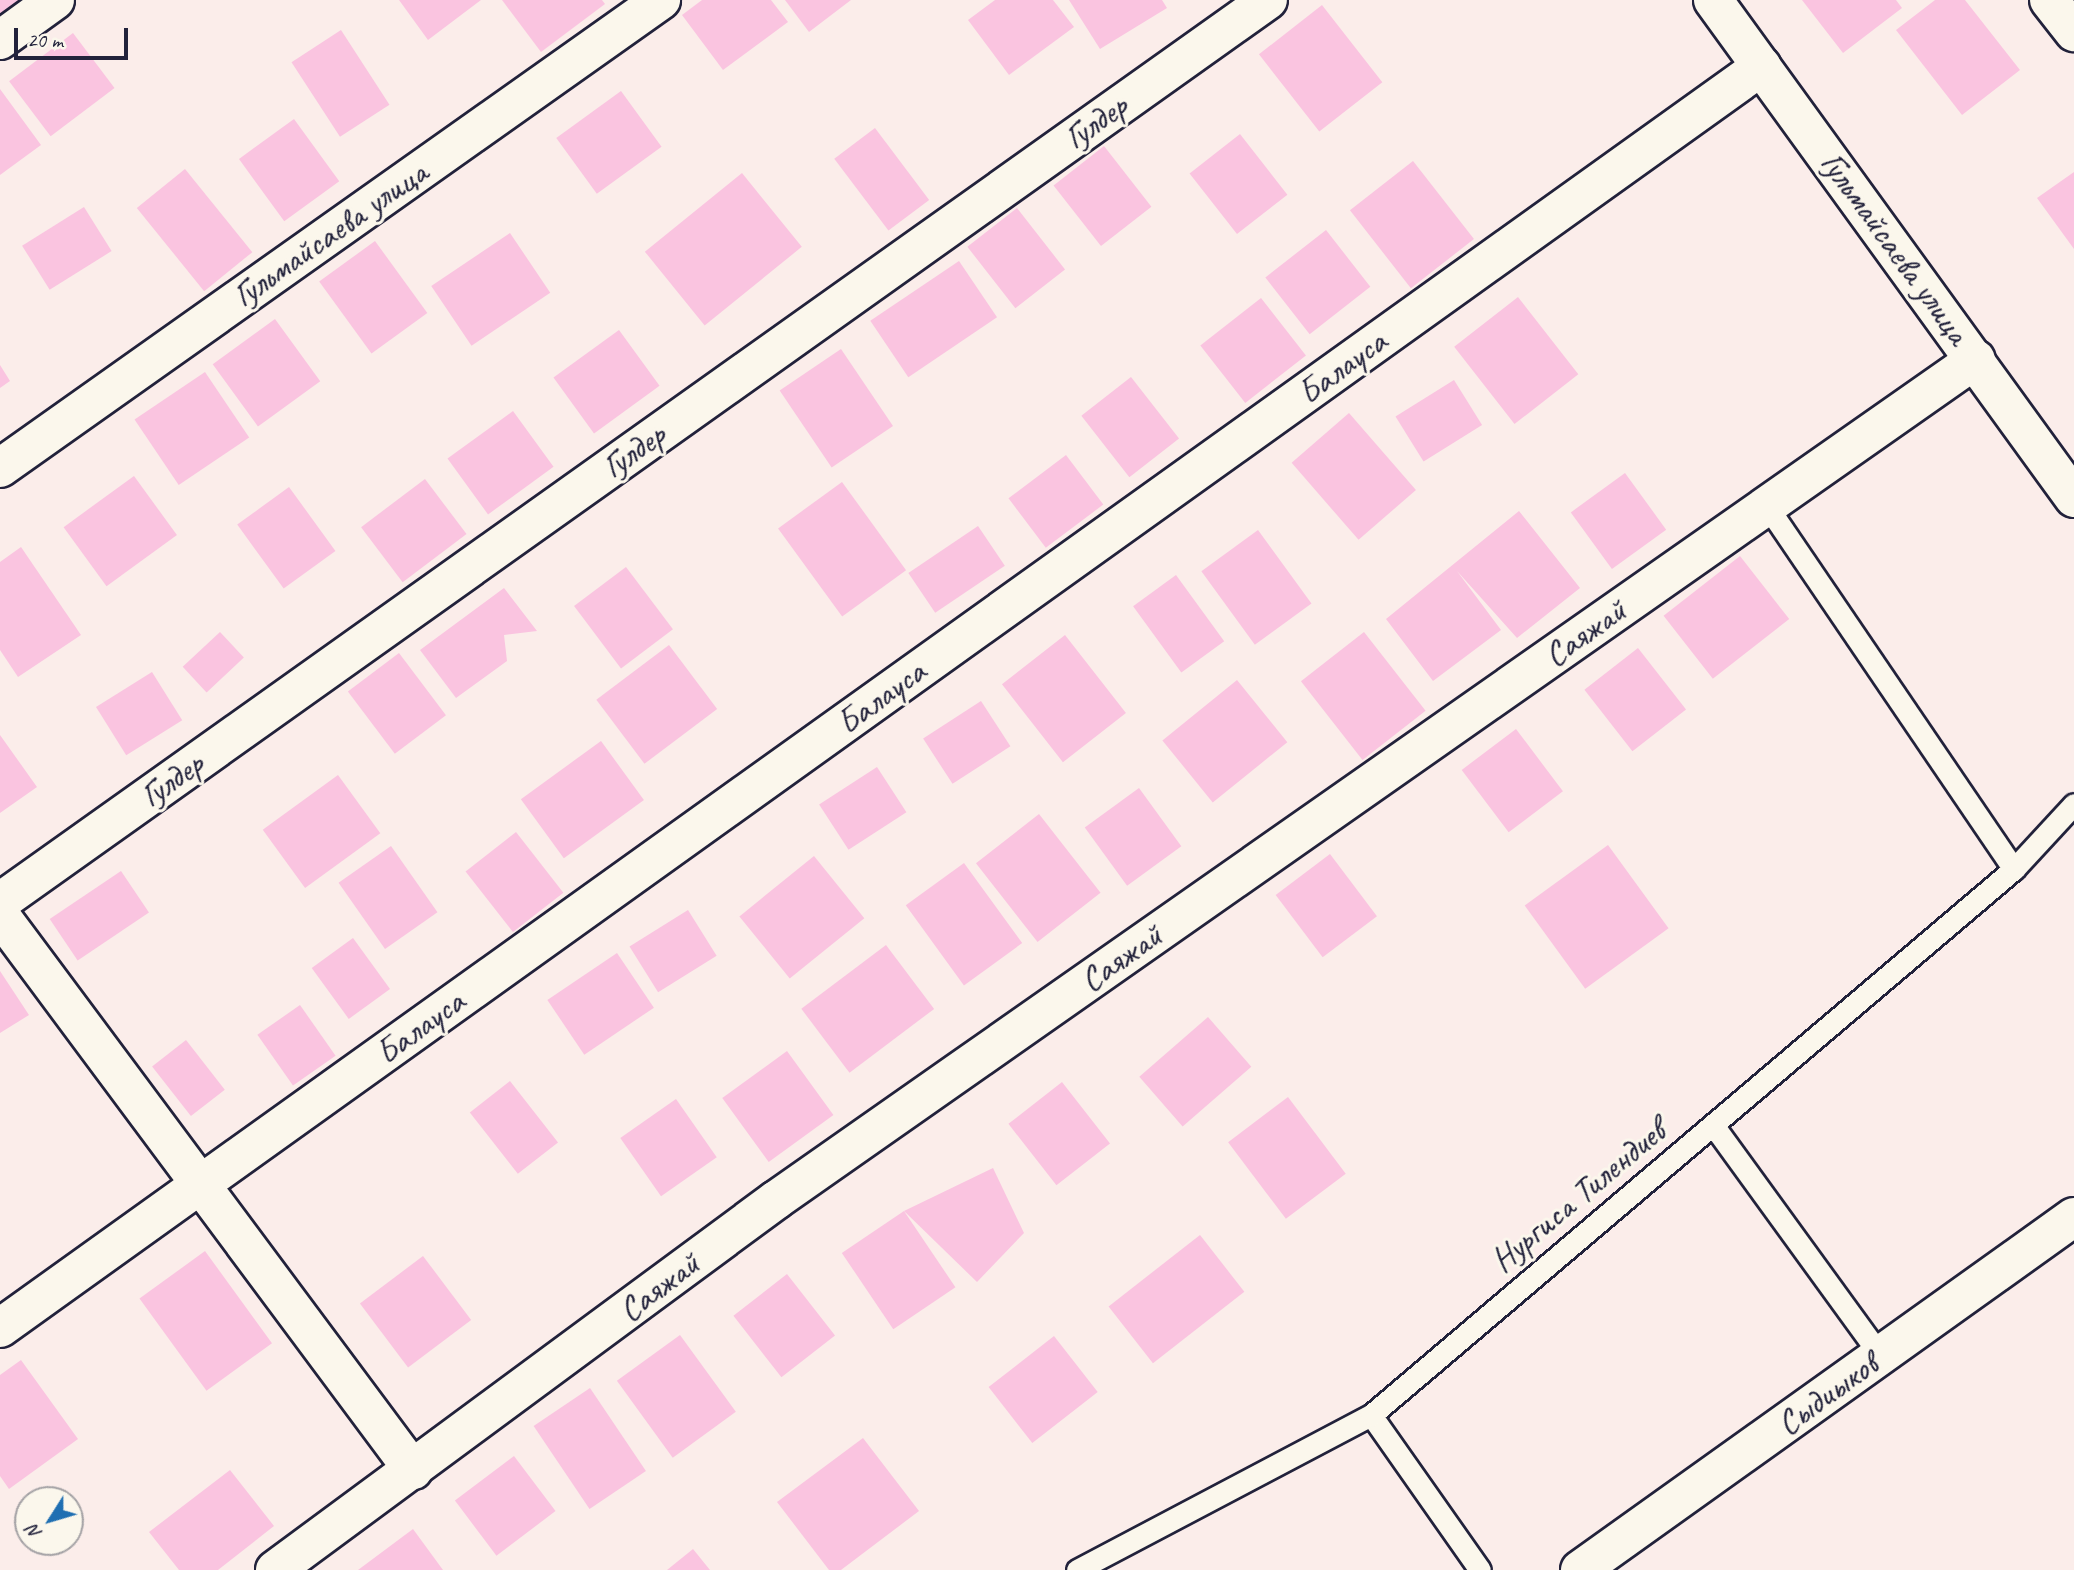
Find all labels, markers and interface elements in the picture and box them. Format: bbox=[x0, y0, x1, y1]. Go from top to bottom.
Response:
scale bar bbox=[18, 14, 131, 58]
text: 20 m bbox=[27, 27, 63, 53]
street label: Гулдер bbox=[1056, 85, 1136, 159]
street label: Гульмайсаева улица bbox=[1811, 143, 1979, 353]
street label: Гульмайсаева улица bbox=[225, 151, 435, 317]
street label: Балауса bbox=[1289, 321, 1395, 413]
street label: Гулдер bbox=[594, 414, 674, 488]
street label: Саяжай bbox=[1536, 590, 1634, 676]
street label: Балауса bbox=[828, 651, 934, 743]
street label: Гулдер bbox=[132, 743, 212, 817]
street label: Саяжай bbox=[1072, 915, 1170, 1001]
street label: Балауса bbox=[367, 981, 473, 1073]
street label: Нургиса Тилендиев bbox=[1482, 1111, 1674, 1281]
street label: Саяжай bbox=[610, 1243, 708, 1331]
street label: Сыдиыков bbox=[1768, 1343, 1886, 1445]
north arrow bbox=[14, 1486, 84, 1556]
text: N bbox=[21, 1521, 47, 1544]

